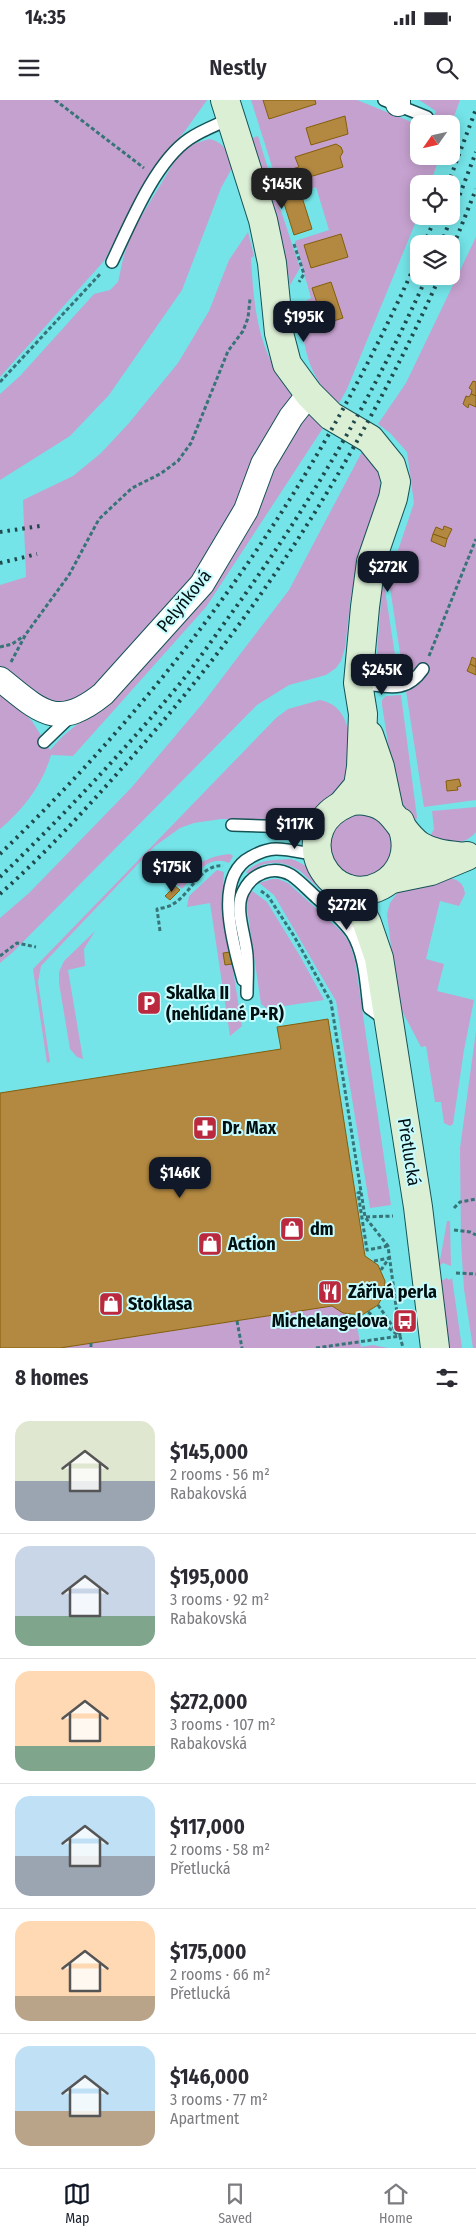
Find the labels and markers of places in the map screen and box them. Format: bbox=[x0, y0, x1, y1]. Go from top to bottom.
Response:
pin: $145K bbox=[247, 168, 317, 210]
pin: $195K bbox=[269, 300, 339, 343]
pin: $272K bbox=[353, 550, 423, 593]
pin: $245K bbox=[347, 654, 417, 696]
pin: $117K bbox=[260, 808, 330, 850]
pin: $175K bbox=[137, 850, 207, 893]
pin: $272K bbox=[312, 888, 382, 931]
place label: Skalka II (nehlídané P+R) bbox=[166, 982, 284, 1025]
parking icon: Skalka II (nehlídané P+R) bbox=[136, 990, 162, 1016]
pharmacy icon: Dr. Max bbox=[192, 1115, 218, 1141]
place label: Dr. Max bbox=[222, 1117, 277, 1139]
pin: $146K bbox=[145, 1156, 215, 1199]
shop icon: dm bbox=[279, 1216, 305, 1242]
place label: dm bbox=[310, 1218, 334, 1240]
shop icon: Action bbox=[197, 1231, 223, 1257]
place label: Action bbox=[227, 1233, 276, 1255]
restaurant icon: Zářivá perla bbox=[317, 1279, 343, 1305]
place label: Zářivá perla bbox=[348, 1281, 437, 1303]
shop icon: Stoklasa bbox=[98, 1291, 124, 1317]
place label: Stoklasa bbox=[128, 1293, 193, 1315]
bus stop icon: Michelangelova bbox=[392, 1308, 418, 1334]
place label: Michelangelova bbox=[272, 1310, 388, 1332]

